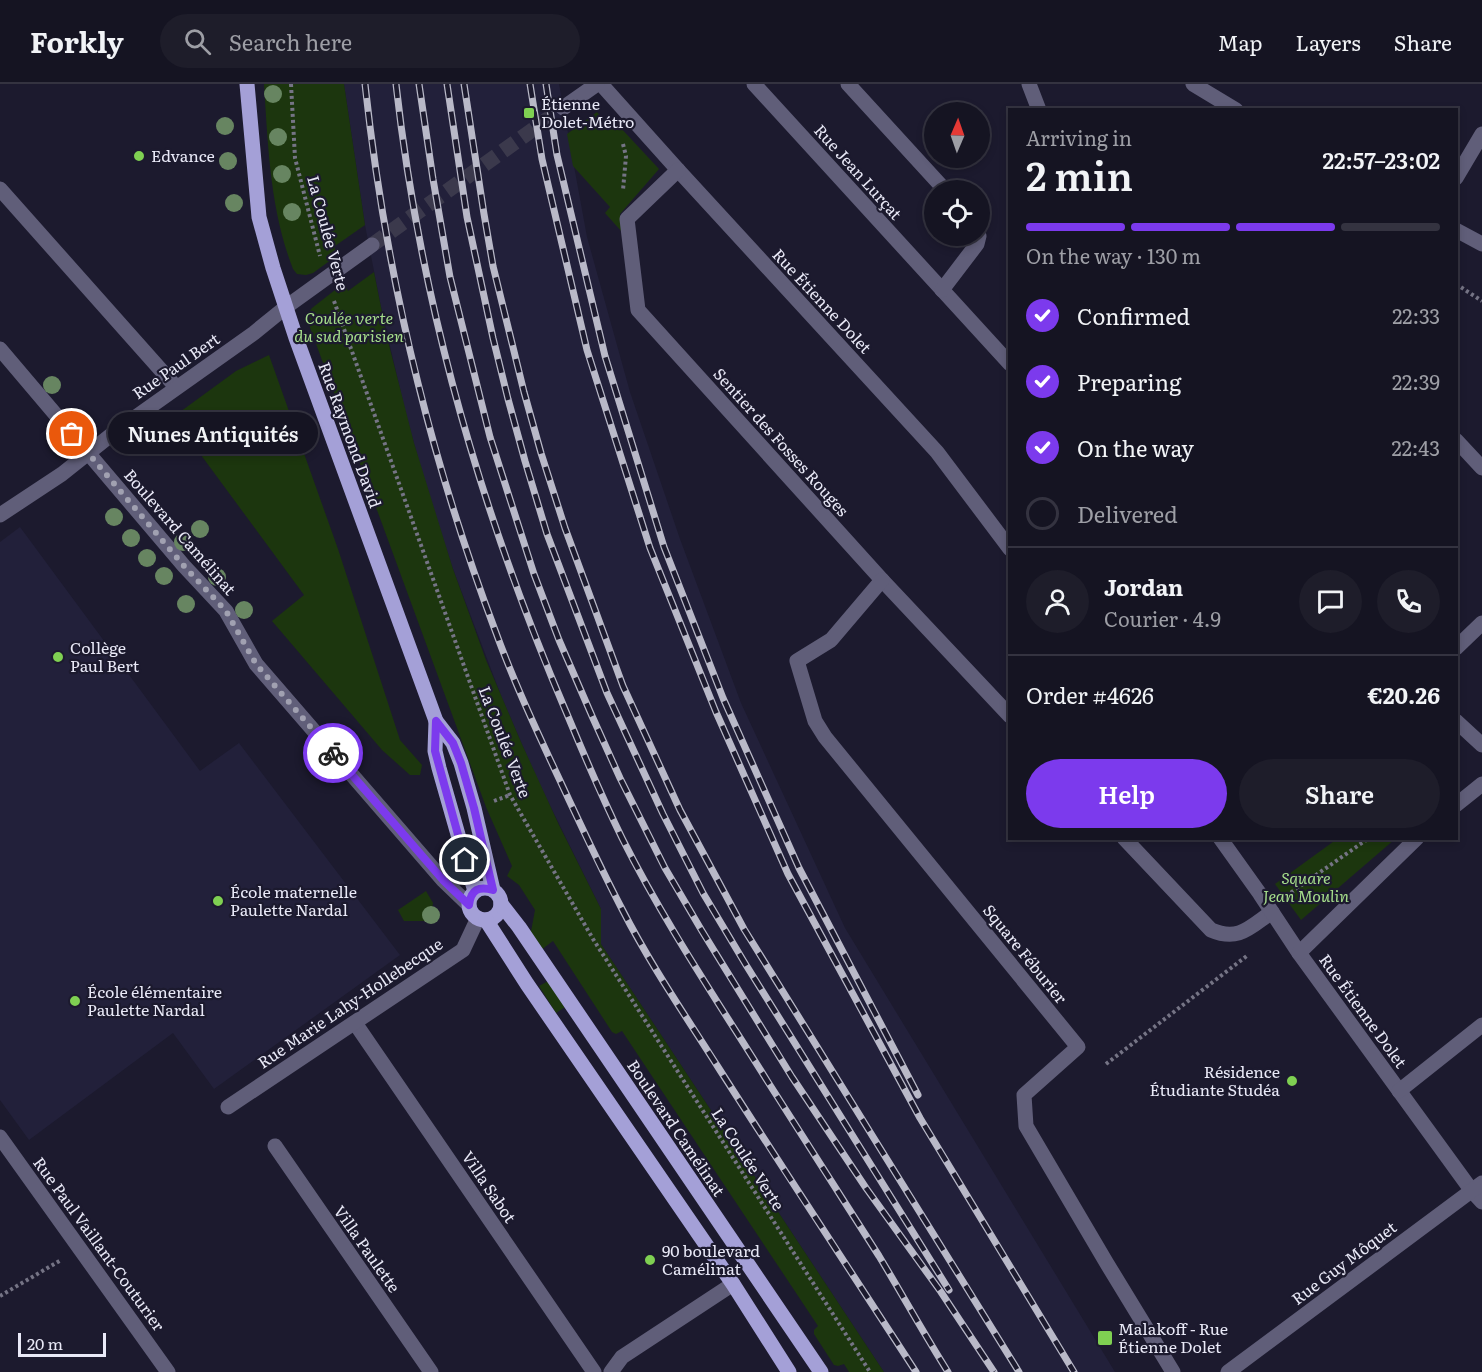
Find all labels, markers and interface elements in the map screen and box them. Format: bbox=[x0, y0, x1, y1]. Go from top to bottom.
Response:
search box bbox=[160, 14, 580, 68]
text: Forkly bbox=[30, 20, 124, 62]
icon: search bbox=[181, 25, 214, 58]
text: Search here bbox=[229, 25, 352, 58]
text: Map bbox=[1218, 26, 1263, 57]
text: Layers bbox=[1296, 26, 1361, 57]
text: Share bbox=[1394, 26, 1452, 57]
place label: Étienne Dolet-Métro bbox=[541, 91, 634, 133]
north arrow bbox=[924, 102, 990, 168]
map controls bbox=[924, 102, 990, 246]
marker: Étienne Dolet-Métro bbox=[522, 106, 536, 120]
street label: Rue Jean Lurçat bbox=[809, 118, 909, 225]
text: Arriving in bbox=[1026, 122, 1132, 152]
place label: Edvance bbox=[151, 143, 215, 167]
text: 22:57–23:02 bbox=[1322, 143, 1440, 176]
text: 2 min bbox=[1026, 145, 1133, 203]
marker: Edvance bbox=[132, 149, 146, 163]
street label: La Coulée Verte bbox=[302, 173, 356, 293]
button: locate bbox=[924, 180, 990, 246]
text: On the way · 130 m bbox=[1026, 240, 1201, 270]
street label: Rue Étienne Dolet bbox=[768, 242, 878, 359]
icon: check bbox=[1026, 299, 1059, 332]
text: Confirmed bbox=[1077, 299, 1190, 332]
text: 22:33 bbox=[1392, 300, 1440, 330]
park label: Coulée verte du sud parisien bbox=[294, 305, 404, 347]
street label: Rue Paul Bert bbox=[127, 326, 224, 404]
street label: Rue Raymond David bbox=[313, 358, 389, 511]
street label: Sentier des Fosses Rouges bbox=[708, 362, 855, 521]
icon: check bbox=[1026, 365, 1059, 398]
text: Preparing bbox=[1077, 365, 1181, 398]
text: 22:39 bbox=[1392, 366, 1440, 396]
pin bbox=[46, 408, 97, 459]
callout: Nunes Antiquités bbox=[108, 413, 318, 455]
icon: bag bbox=[55, 417, 88, 450]
text: Nunes Antiquités bbox=[128, 418, 298, 448]
icon: check bbox=[1026, 431, 1059, 464]
text: On the way bbox=[1077, 431, 1194, 464]
text: 22:43 bbox=[1392, 432, 1440, 462]
street label: Boulevard Camélinat bbox=[119, 463, 243, 600]
text: Delivered bbox=[1077, 497, 1178, 530]
button: person bbox=[1026, 570, 1089, 633]
text: Jordan bbox=[1104, 570, 1183, 603]
button: chat bbox=[1299, 570, 1362, 633]
button: phone bbox=[1377, 570, 1440, 633]
text: Courier · 4.9 bbox=[1104, 603, 1221, 633]
place label: Collège Paul Bert bbox=[70, 635, 140, 677]
marker: Collège Paul Bert bbox=[51, 650, 65, 664]
text: Order #4626 bbox=[1026, 678, 1154, 711]
text: €20.26 bbox=[1367, 678, 1440, 711]
street label: La Coulée Verte bbox=[474, 682, 538, 801]
courier bbox=[303, 723, 363, 783]
icon: bike bbox=[317, 737, 350, 770]
button: Help bbox=[1026, 759, 1227, 828]
button: Share bbox=[1239, 759, 1440, 828]
pin bbox=[439, 834, 490, 885]
icon: home bbox=[448, 843, 481, 876]
park label: Square Jean Moulin bbox=[1263, 865, 1349, 907]
place label: École maternelle Paulette Nardal bbox=[230, 879, 357, 921]
marker: École maternelle Paulette Nardal bbox=[211, 894, 225, 908]
street label: Square Féburier bbox=[978, 898, 1074, 1009]
street label: Rue Marie Lahy-Hollebecque bbox=[252, 931, 447, 1073]
street label: Rue Étienne Dolet bbox=[1314, 948, 1414, 1073]
place label: École élémentaire Paulette Nardal bbox=[87, 979, 222, 1021]
marker: École élémentaire Paulette Nardal bbox=[68, 994, 82, 1008]
street label: Boulevard Camélinat bbox=[622, 1054, 732, 1201]
place label: Résidence Étudiante Studéa bbox=[1150, 1059, 1280, 1101]
marker: Résidence Étudiante Studéa bbox=[1285, 1074, 1299, 1088]
street label: La Coulée Verte bbox=[707, 1102, 791, 1215]
street label: Villa Sabot bbox=[457, 1146, 523, 1228]
street label: Rue Paul Vaillant-Couturier bbox=[28, 1151, 172, 1336]
street label: Villa Paulette bbox=[329, 1200, 407, 1297]
street label: Rue Guy Môquet bbox=[1286, 1214, 1401, 1310]
place label: 90 boulevard Camélinat bbox=[662, 1238, 760, 1280]
marker: 90 boulevard Camélinat bbox=[643, 1253, 657, 1267]
place label: Malakoff - Rue Étienne Dolet bbox=[1118, 1316, 1228, 1358]
marker: Malakoff - Rue Étienne Dolet bbox=[1096, 1329, 1114, 1347]
scale bar bbox=[18, 1330, 106, 1358]
text: 20 m bbox=[27, 1331, 63, 1355]

